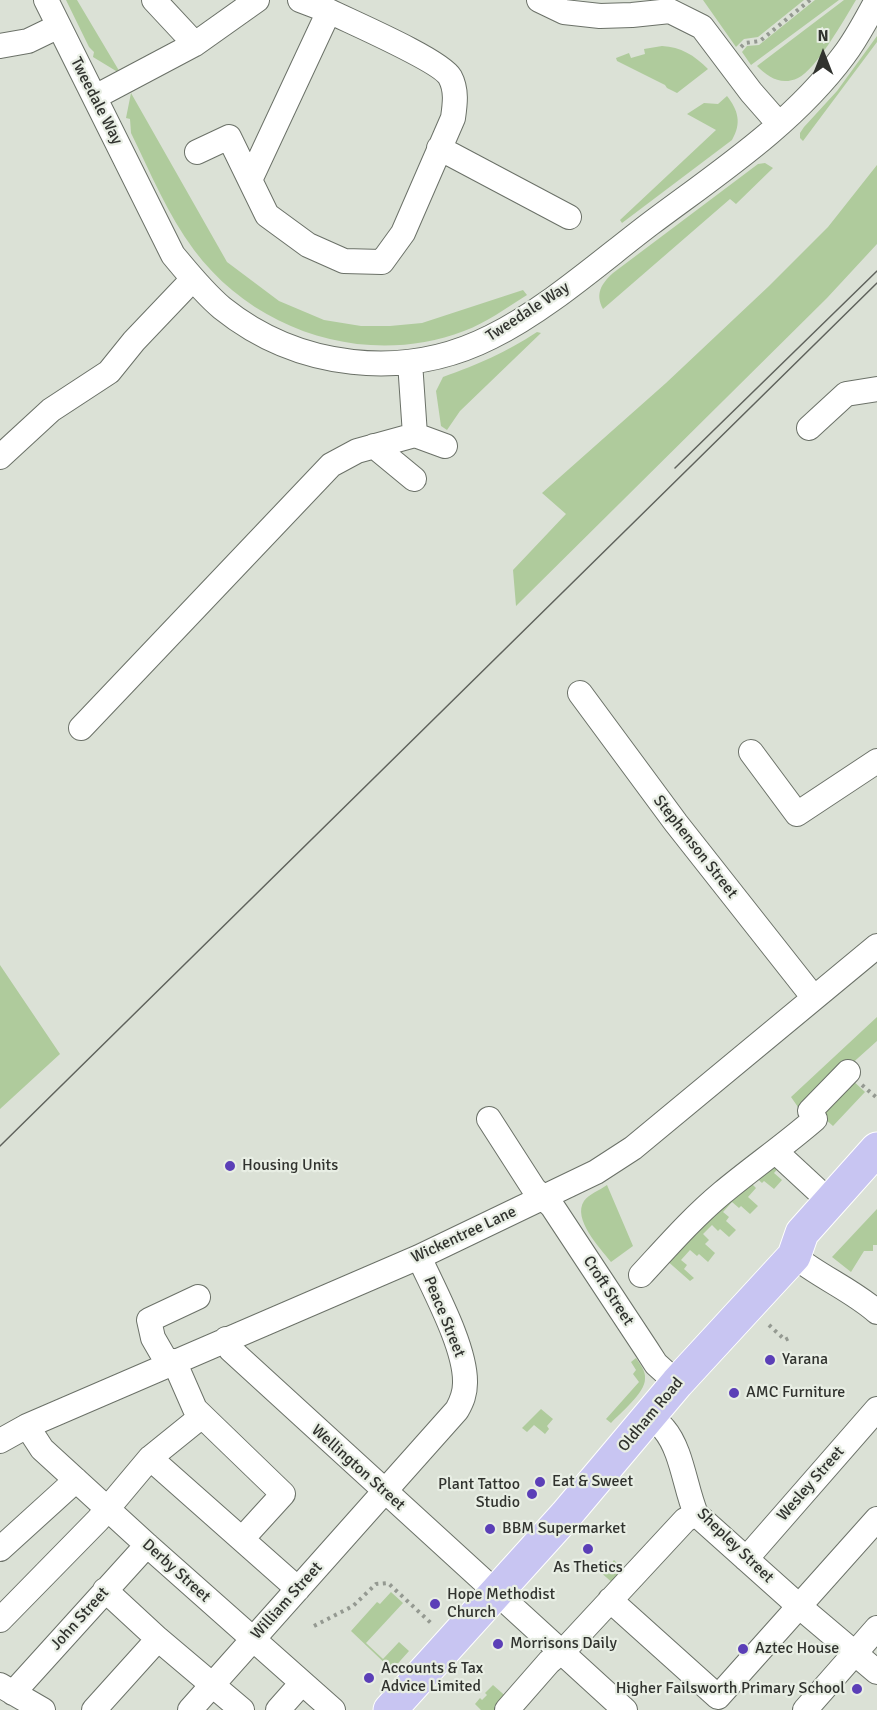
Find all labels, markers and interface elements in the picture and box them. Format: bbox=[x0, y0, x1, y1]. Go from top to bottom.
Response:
north arrow bbox=[793, 24, 853, 84]
text: N bbox=[817, 26, 829, 46]
street label: Tweedale Way bbox=[66, 54, 126, 148]
street label: Tweedale Way bbox=[483, 278, 573, 346]
street label: Stephenson Street bbox=[649, 792, 741, 902]
place label: Housing Units bbox=[242, 1156, 338, 1176]
marker: Housing Units bbox=[223, 1159, 237, 1173]
street label: Wickentree Lane bbox=[408, 1202, 520, 1268]
street label: Croft Street bbox=[578, 1253, 638, 1329]
street label: Peace Street bbox=[419, 1274, 469, 1360]
place label: Yarana bbox=[782, 1350, 828, 1370]
marker: Yarana bbox=[763, 1353, 777, 1367]
street label: Oldham Road bbox=[614, 1374, 688, 1456]
place label: AMC Furniture bbox=[746, 1383, 845, 1403]
marker: AMC Furniture bbox=[727, 1386, 741, 1400]
street label: Wellington Street bbox=[307, 1421, 409, 1515]
street label: Wesley Street bbox=[773, 1443, 849, 1525]
place label: Eat & Sweet bbox=[552, 1472, 633, 1492]
place label: Plant Tattoo Studio bbox=[438, 1475, 520, 1513]
marker: Eat & Sweet bbox=[533, 1475, 547, 1489]
marker: Plant Tattoo Studio bbox=[525, 1487, 539, 1501]
street label: Shepley Street bbox=[693, 1505, 777, 1587]
place label: BBM Supermarket bbox=[502, 1519, 626, 1539]
marker: BBM Supermarket bbox=[483, 1522, 497, 1536]
street label: Derby Street bbox=[138, 1535, 214, 1607]
marker: As Thetics bbox=[581, 1542, 595, 1556]
street label: William Street bbox=[247, 1558, 327, 1644]
place label: As Thetics bbox=[553, 1558, 623, 1578]
street label: John Street bbox=[47, 1584, 113, 1654]
place label: Hope Methodist Church bbox=[447, 1585, 555, 1623]
marker: Hope Methodist Church bbox=[428, 1597, 442, 1611]
place label: Morrisons Daily bbox=[510, 1634, 617, 1654]
marker: Morrisons Daily bbox=[491, 1637, 505, 1651]
place label: Aztec House bbox=[755, 1639, 839, 1659]
marker: Aztec House bbox=[736, 1642, 750, 1656]
place label: Accounts & Tax Advice Limited bbox=[381, 1659, 483, 1697]
marker: Accounts & Tax Advice Limited bbox=[362, 1671, 376, 1685]
place label: Higher Failsworth Primary School bbox=[616, 1679, 845, 1699]
marker: Higher Failsworth Primary School bbox=[850, 1682, 864, 1696]

